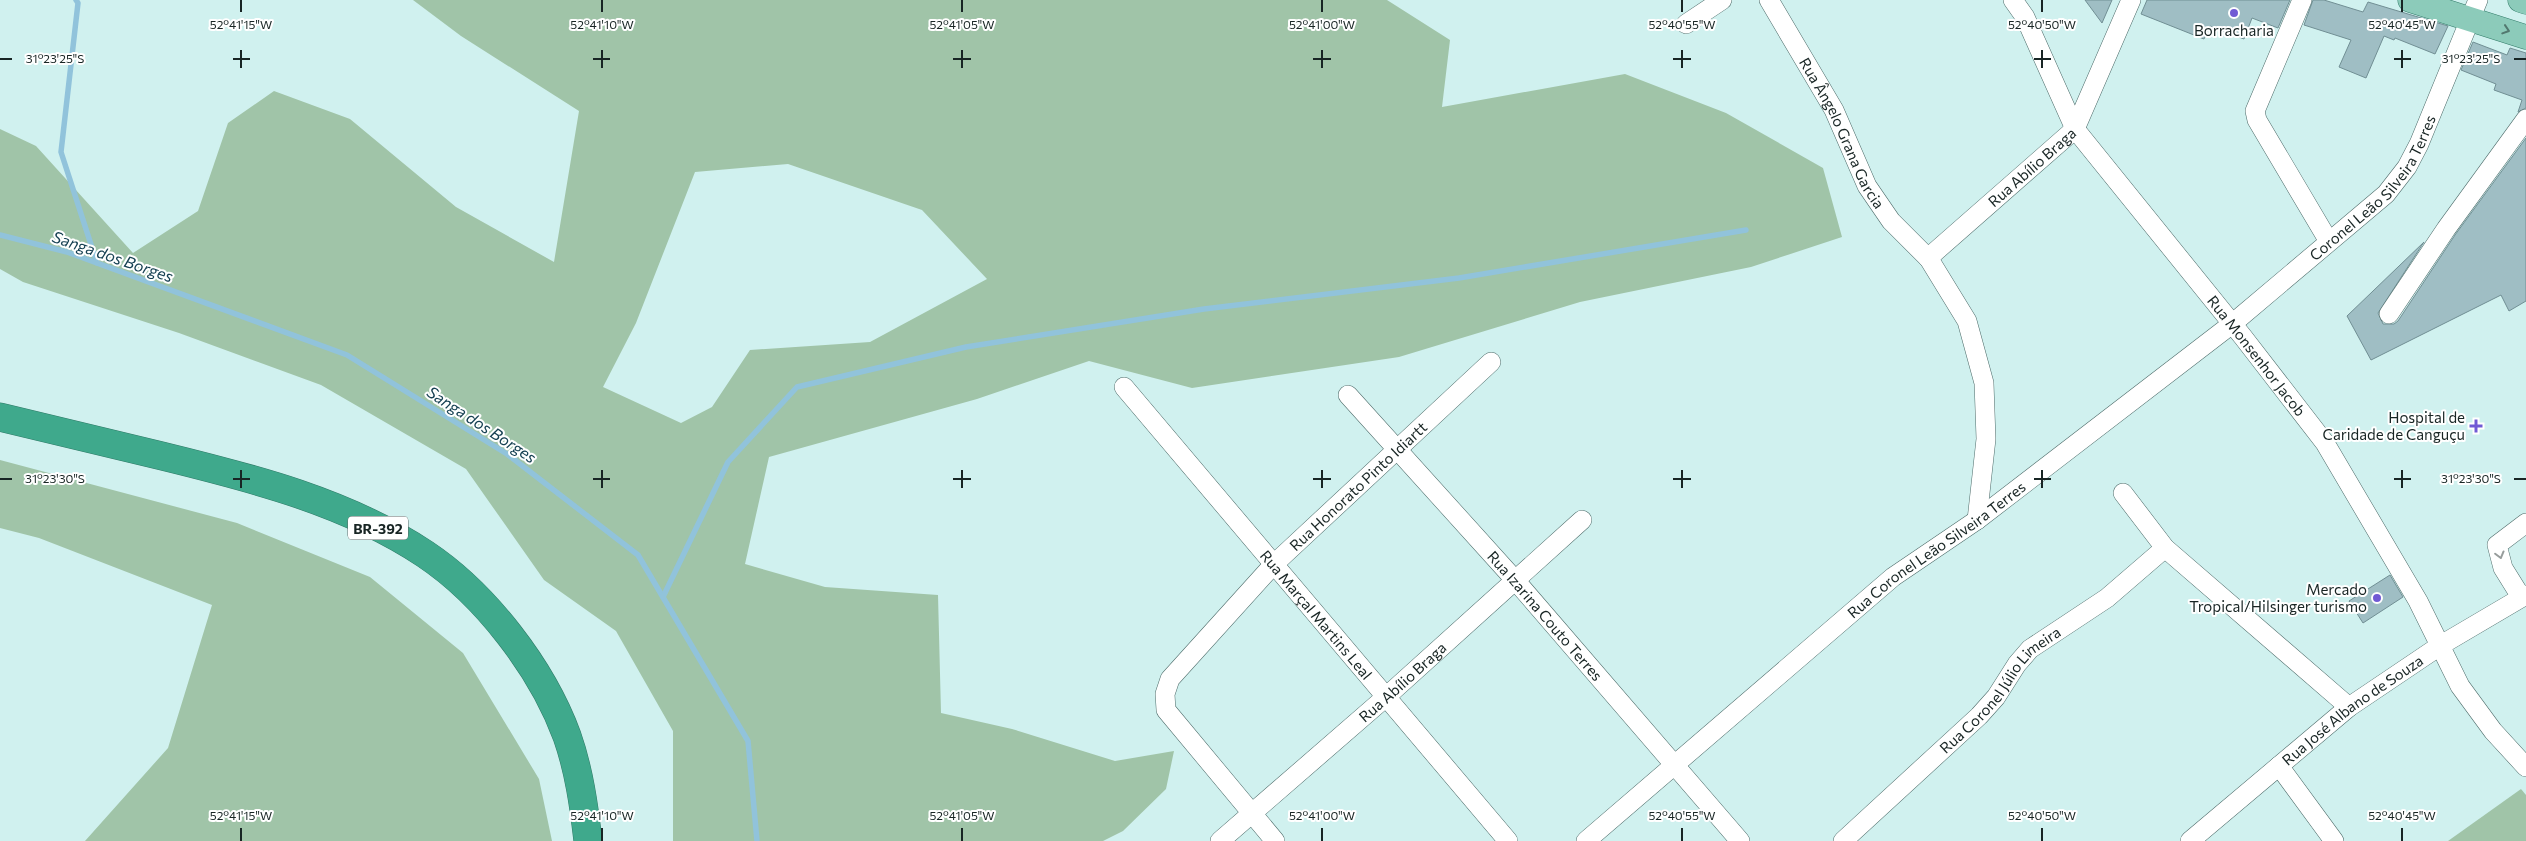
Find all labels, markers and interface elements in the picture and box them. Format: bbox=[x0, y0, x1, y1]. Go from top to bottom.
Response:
marker: Borracharia bbox=[2228, 7, 2240, 19]
text: 52°41'15"W bbox=[210, 17, 272, 31]
text: 52°41'10"W bbox=[570, 17, 634, 31]
text: 52°41'05"W bbox=[929, 17, 995, 31]
text: 52°41'00"W bbox=[1289, 17, 1355, 31]
text: 52°40'55"W bbox=[1648, 17, 1716, 31]
text: 52°40'50"W bbox=[2008, 17, 2076, 31]
text: 52°40'45"W bbox=[2368, 17, 2436, 31]
place label: Borracharia bbox=[2194, 21, 2274, 39]
one-way arrow bbox=[2501, 25, 2510, 35]
text: 31°23'25"S bbox=[26, 51, 84, 65]
text: 31°23'25"S bbox=[2442, 51, 2500, 65]
street label: Rua Ângelo Grana Garcia bbox=[1796, 54, 1889, 212]
street label: Coronel Leão Silveira Terres bbox=[2305, 112, 2439, 264]
street label: Rua Abílio Braga bbox=[1984, 124, 2079, 210]
water label: Sanga dos Borges bbox=[50, 226, 176, 286]
street label: Rua Monsenhor Jacob bbox=[2204, 292, 2310, 420]
water label: Sanga dos Borges bbox=[424, 382, 540, 466]
place label: Hospital de Caridade de Canguçu bbox=[2323, 408, 2465, 443]
street label: Rua Honorato Pinto Idiartt bbox=[1286, 418, 1430, 554]
marker: Hospital de Caridade de Canguçu bbox=[2469, 419, 2483, 433]
text: 31°23'30"S bbox=[25, 471, 85, 485]
text: 31°23'30"S bbox=[2441, 471, 2501, 485]
street label: Rua Coronel Leão Silveira Terres bbox=[1843, 477, 2029, 621]
road number: BR-392 bbox=[348, 516, 408, 540]
street label: Rua Marçal Martins Leal bbox=[1257, 546, 1376, 683]
street label: Rua Izarina Couto Terres bbox=[1484, 547, 1607, 684]
one-way arrow bbox=[2494, 551, 2505, 560]
place label: Mercado Tropical/Hilsinger turismo bbox=[2189, 580, 2367, 615]
marker: Mercado Tropical/Hilsinger turismo bbox=[2371, 592, 2383, 604]
street label: Rua Coronel Júlio Limeira bbox=[1936, 622, 2064, 757]
street label: Rua Abílio Braga bbox=[1355, 638, 1450, 726]
street label: Rua José Albano de Souza bbox=[2278, 651, 2426, 769]
text: 52°41'15"W bbox=[210, 808, 272, 822]
text: 52°41'10"W bbox=[570, 808, 634, 822]
text: 52°41'05"W bbox=[929, 808, 995, 822]
text: 52°41'00"W bbox=[1289, 808, 1355, 822]
text: 52°40'55"W bbox=[1648, 808, 1716, 822]
text: 52°40'50"W bbox=[2008, 808, 2076, 822]
text: 52°40'45"W bbox=[2368, 808, 2436, 822]

